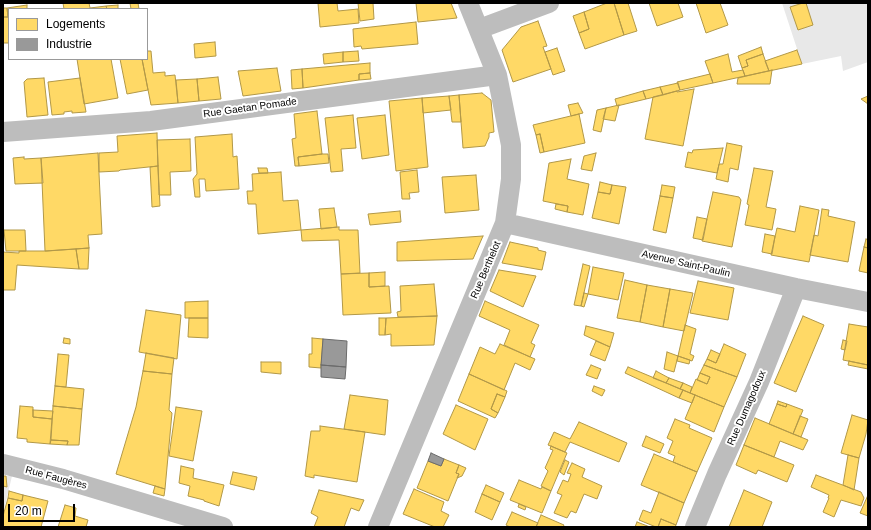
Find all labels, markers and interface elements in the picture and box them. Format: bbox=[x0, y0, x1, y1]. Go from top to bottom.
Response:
legend bbox=[8, 8, 148, 60]
text: Logements bbox=[46, 17, 105, 31]
text: Industrie bbox=[46, 37, 92, 51]
street label: Rue Gaetan Pomade bbox=[203, 96, 297, 120]
street label: Rue Berthelot bbox=[469, 240, 503, 300]
street label: Avenue Saint-Paulin bbox=[641, 248, 731, 280]
street label: Rue Dumagodoux bbox=[725, 369, 769, 447]
street label: Rue Faugères bbox=[24, 464, 88, 492]
scale bar bbox=[10, 496, 77, 522]
text: 20 m bbox=[15, 504, 42, 518]

